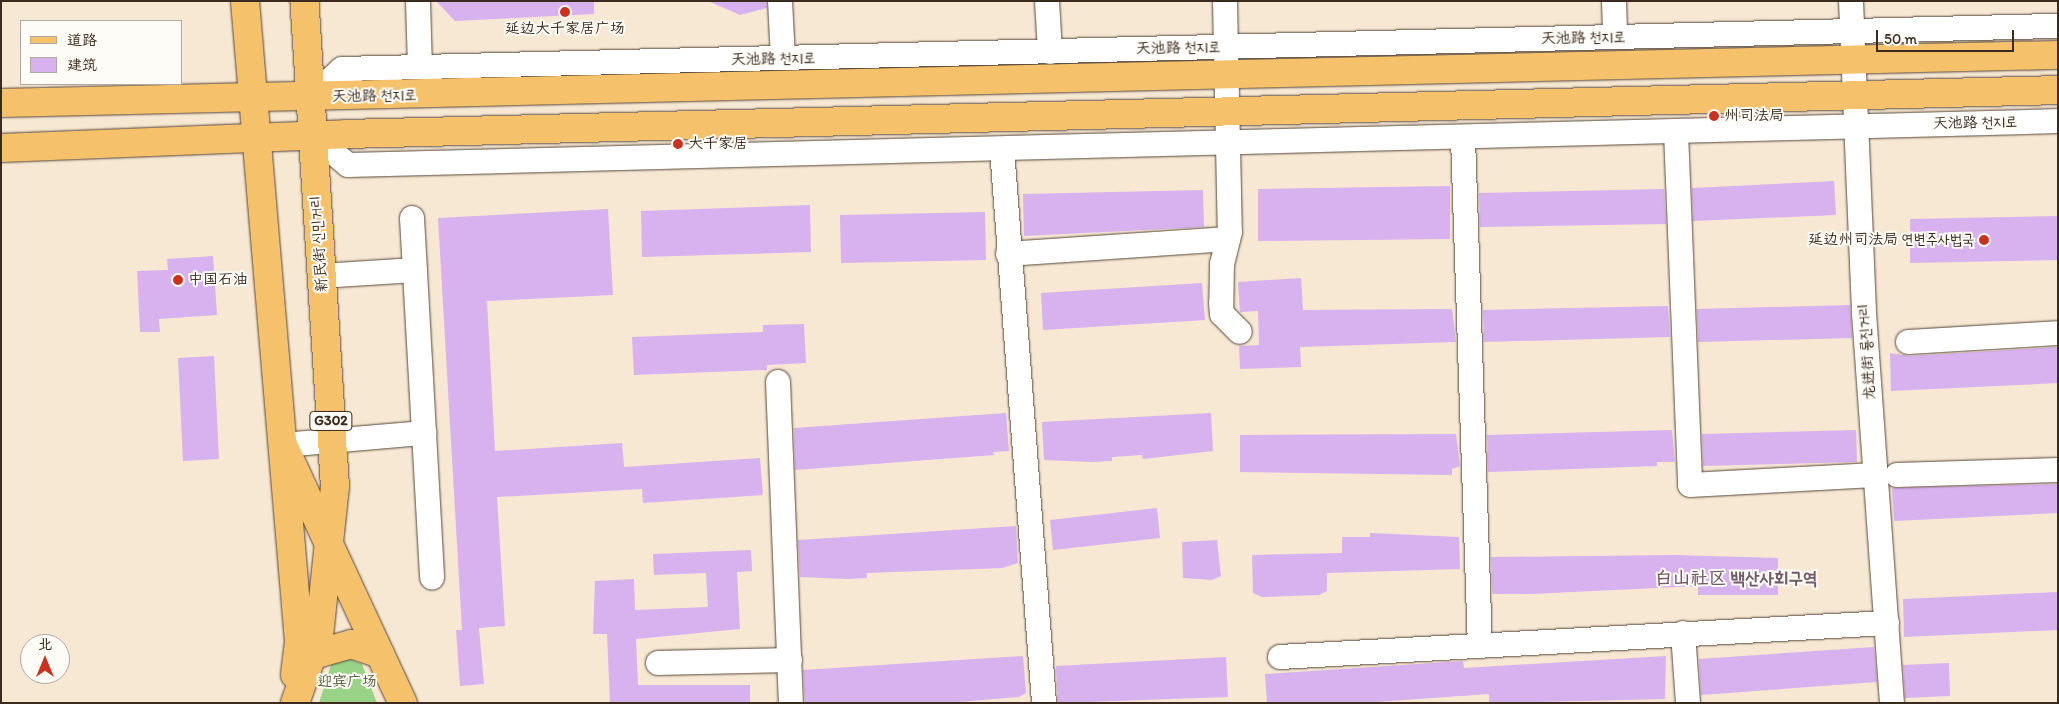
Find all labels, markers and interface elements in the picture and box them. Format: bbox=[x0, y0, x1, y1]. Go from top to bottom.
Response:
marker: 延边大千家居广场 bbox=[559, 6, 571, 18]
legend bbox=[20, 20, 182, 85]
place label: 延边大千家居广场 bbox=[505, 20, 625, 38]
scale bar bbox=[1879, 20, 2016, 52]
street label: 天池路 천지로 bbox=[1541, 28, 1625, 48]
text: 50 m bbox=[1884, 30, 1917, 48]
text: 道路 bbox=[67, 31, 97, 49]
street label: 天池路 천지로 bbox=[1136, 38, 1220, 58]
street label: 天池路 천지로 bbox=[731, 49, 815, 69]
text: 建筑 bbox=[67, 56, 97, 74]
street label: 天池路 천지로 bbox=[332, 86, 416, 106]
place label: 州司法局 bbox=[1724, 107, 1784, 125]
marker: 州司法局 bbox=[1708, 110, 1720, 122]
street label: 天池路 천지로 bbox=[1933, 113, 2017, 133]
place label: 大千家居 bbox=[688, 135, 748, 153]
marker: 大千家居 bbox=[672, 138, 684, 150]
street label: 新民街 신민거리 bbox=[307, 195, 331, 293]
place label: 延边州司法局 연변주사법국 bbox=[1808, 231, 1974, 249]
marker: 延边州司法局 연변주사법국 bbox=[1978, 234, 1990, 246]
place label: 中国石油 bbox=[188, 271, 248, 289]
marker: 中国石油 bbox=[172, 274, 184, 286]
street label: 龙进街 룡진거리 bbox=[1855, 303, 1879, 401]
road number: G302 bbox=[308, 410, 354, 432]
district label: 白山社区 백산사회구역 bbox=[1655, 567, 1817, 589]
north arrow bbox=[20, 634, 70, 684]
text: 北 bbox=[38, 636, 52, 653]
park label: 迎宾广场 bbox=[317, 673, 377, 691]

